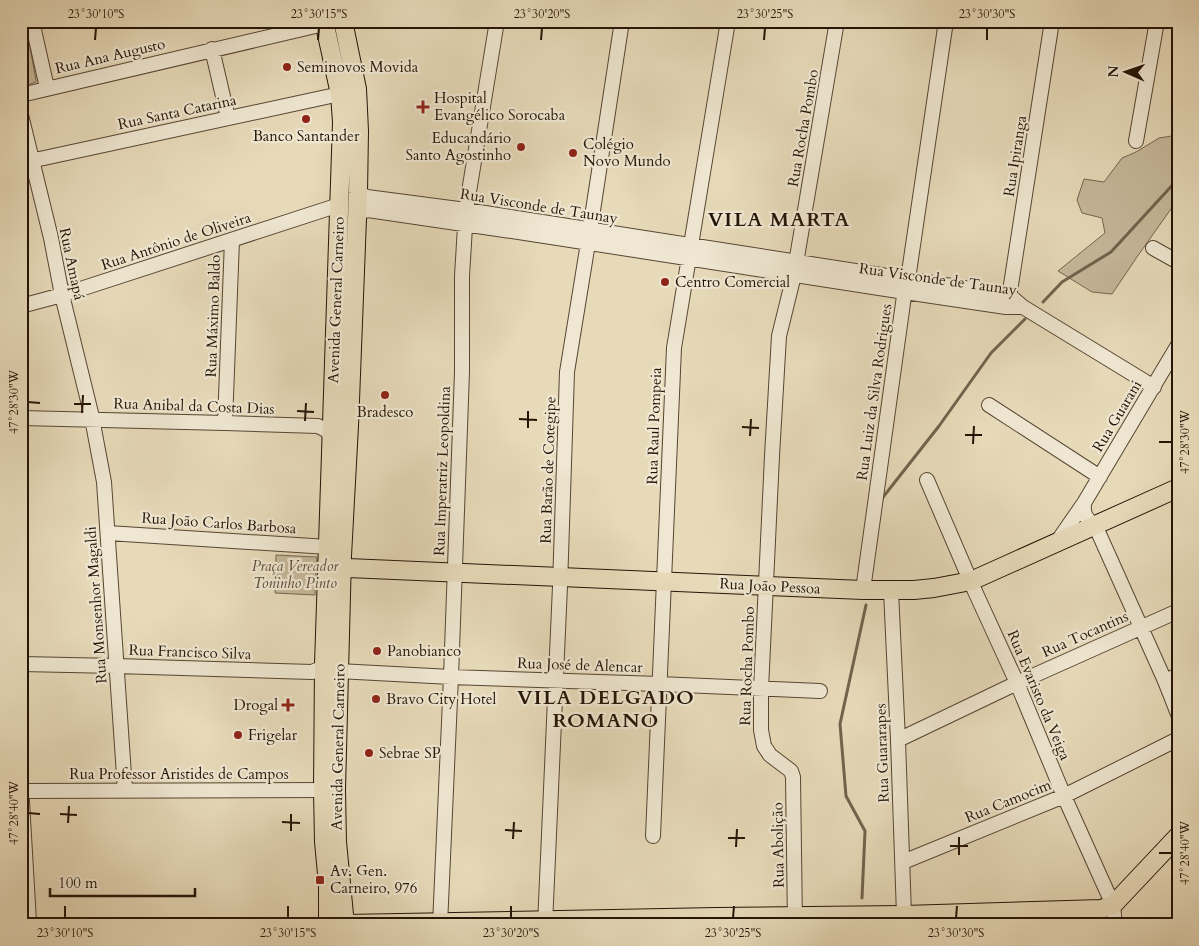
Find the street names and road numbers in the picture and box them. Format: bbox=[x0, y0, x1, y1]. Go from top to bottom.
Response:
street label: Rua Ana Augusto bbox=[53, 34, 167, 78]
street label: Rua Rocha Pombo bbox=[783, 68, 823, 188]
street label: Rua Santa Catarina bbox=[116, 90, 239, 134]
street label: Rua Ipiranga bbox=[999, 114, 1031, 198]
street label: Rua Visconde de Taunay bbox=[459, 184, 619, 228]
street label: Rua Antônio de Oliveira bbox=[99, 207, 254, 275]
street label: Avenida General Carneiro bbox=[323, 216, 349, 384]
street label: Rua Amapá bbox=[55, 226, 90, 302]
street label: Rua Máximo Baldo bbox=[201, 254, 225, 378]
street label: Rua Visconde de Taunay bbox=[858, 258, 1018, 300]
street label: Rua Luiz da Silva Rodrigues bbox=[852, 302, 896, 482]
street label: Rua Raul Pompeia bbox=[642, 367, 666, 485]
street label: Rua Guarani bbox=[1088, 376, 1146, 456]
street label: Rua Imperatriz Leopoldina bbox=[429, 385, 455, 556]
street label: Rua Anibal da Costa Dias bbox=[113, 393, 275, 419]
street label: Rua Barão de Cotegipe bbox=[535, 396, 561, 544]
street label: Rua João Carlos Barbosa bbox=[141, 508, 298, 538]
street label: Rua Monsenhor Magaldi bbox=[81, 526, 111, 684]
street label: Rua João Pessoa bbox=[719, 573, 822, 599]
street label: Rua Rocha Pombo bbox=[735, 606, 759, 726]
street label: Rua Tocantins bbox=[1039, 606, 1131, 662]
street label: Rua Evaristo da Veiga bbox=[1003, 627, 1076, 764]
street label: Rua Francisco Silva bbox=[128, 640, 252, 664]
street label: Rua José de Alencar bbox=[517, 653, 644, 677]
street label: Avenida General Carneiro bbox=[327, 663, 349, 831]
street label: Rua Guararapes bbox=[870, 703, 894, 803]
street label: Rua Professor Aristides de Campos bbox=[69, 764, 289, 784]
street label: Rua Camocim bbox=[962, 774, 1055, 827]
street label: Rua Abolição bbox=[767, 802, 789, 888]

